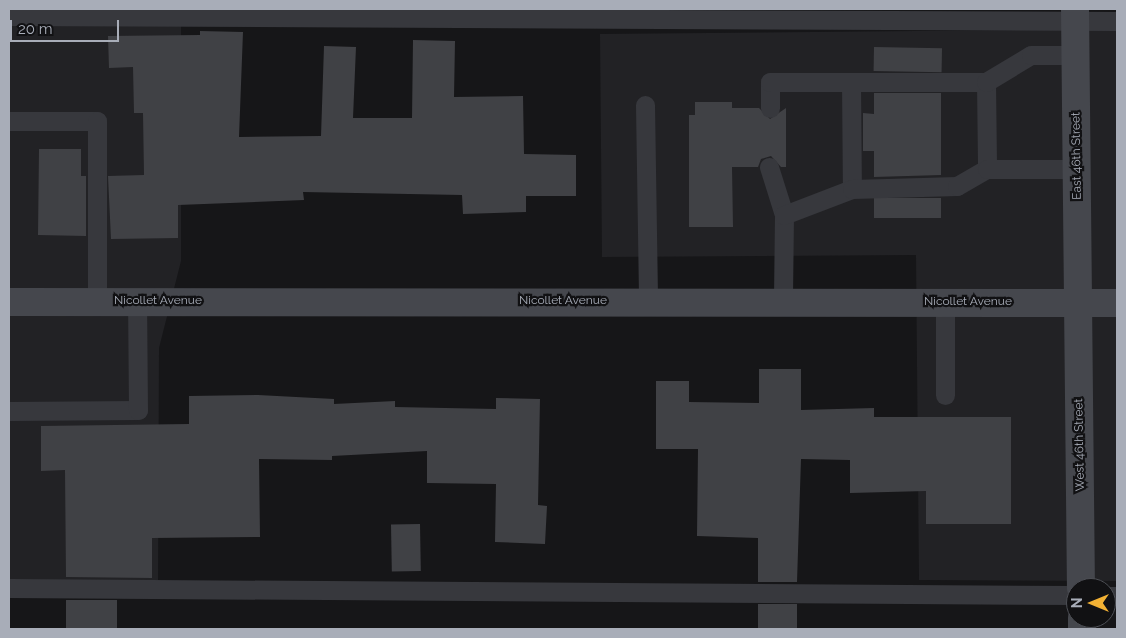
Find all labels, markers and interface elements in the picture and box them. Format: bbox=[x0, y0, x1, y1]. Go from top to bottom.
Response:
scale bar bbox=[12, 10, 121, 42]
text: 20 m bbox=[18, 20, 53, 38]
street label: East 46th Street bbox=[1069, 112, 1085, 200]
street label: Nicollet Avenue bbox=[114, 294, 202, 308]
street label: Nicollet Avenue bbox=[519, 294, 607, 308]
street label: Nicollet Avenue bbox=[924, 295, 1012, 309]
street label: West 46th Street bbox=[1072, 398, 1088, 492]
north arrow bbox=[1066, 578, 1116, 628]
text: N bbox=[1069, 598, 1085, 608]

